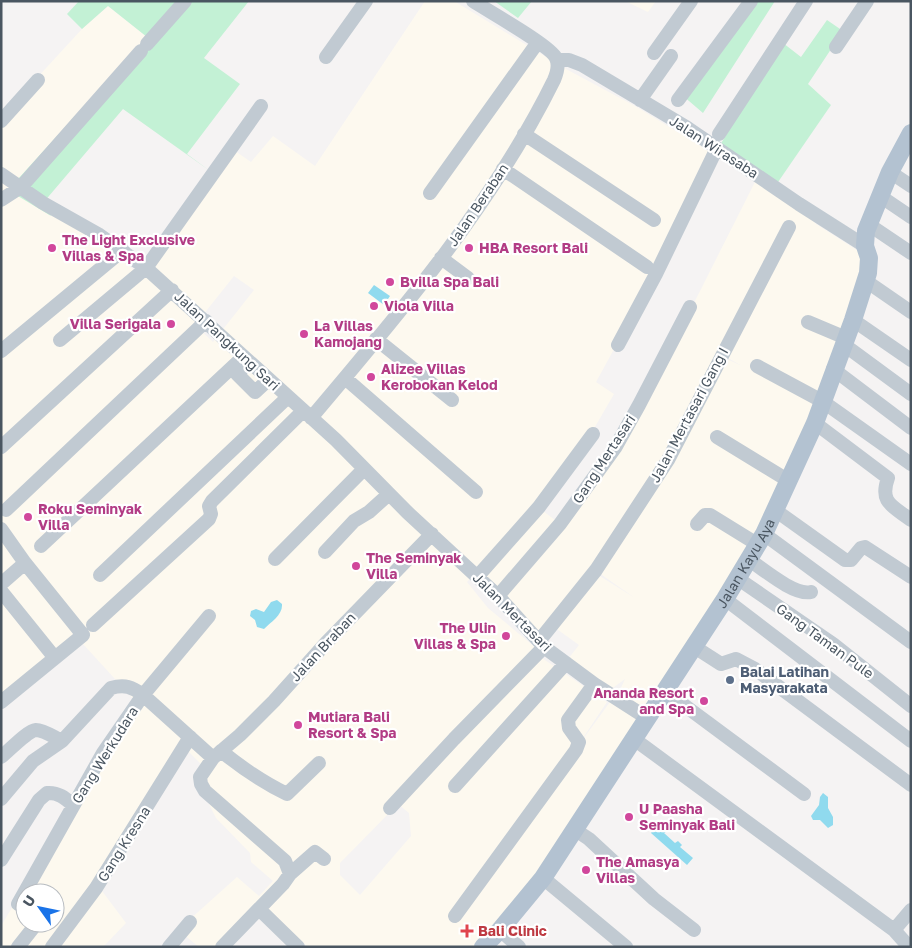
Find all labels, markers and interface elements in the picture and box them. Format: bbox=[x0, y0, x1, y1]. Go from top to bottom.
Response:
street label: Jalan Wirasaba bbox=[667, 112, 762, 182]
street label: Jalan Beraban bbox=[444, 160, 511, 249]
place label: The Light Exclusive Villas & Spa bbox=[62, 231, 195, 264]
place label: HBA Resort Bali bbox=[479, 239, 588, 256]
marker: The Light Exclusive Villas & Spa bbox=[46, 242, 58, 254]
marker: HBA Resort Bali bbox=[463, 242, 475, 254]
place label: Bvilla Spa Bali bbox=[400, 273, 499, 290]
marker: Bvilla Spa Bali bbox=[384, 276, 396, 288]
street label: Jalan Pangkung Sari bbox=[171, 288, 283, 394]
place label: Viola Villa bbox=[384, 297, 454, 314]
marker: Viola Villa bbox=[368, 300, 380, 312]
place label: Villa Serigala bbox=[70, 315, 161, 332]
place label: La Villas Kamojang bbox=[314, 317, 382, 350]
marker: Villa Serigala bbox=[165, 318, 177, 330]
marker: La Villas Kamojang bbox=[298, 328, 310, 340]
street label: Jalan Mertasari Gang I bbox=[646, 344, 731, 485]
place label: Alizee Villas Kerobokan Kelod bbox=[381, 360, 498, 393]
marker: Alizee Villas Kerobokan Kelod bbox=[365, 371, 377, 383]
street label: Gang Mertasari bbox=[569, 411, 639, 506]
place label: Roku Seminyak Villa bbox=[38, 500, 142, 533]
marker: Roku Seminyak Villa bbox=[22, 511, 34, 523]
street label: Jalan Kayu Aya bbox=[712, 516, 778, 611]
place label: The Seminyak Villa bbox=[366, 549, 461, 582]
marker: The Seminyak Villa bbox=[350, 560, 362, 572]
street label: Jalan Mertasari bbox=[470, 569, 555, 654]
street label: Gang Taman Pule bbox=[773, 600, 877, 682]
street label: Jalan Braban bbox=[286, 609, 359, 685]
place label: The Ulin Villas & Spa bbox=[414, 619, 496, 652]
marker: The Ulin Villas & Spa bbox=[500, 630, 512, 642]
place label: Balai Latihan Masyarakata bbox=[740, 663, 829, 696]
marker: Balai Latihan Masyarakata bbox=[724, 674, 736, 686]
place label: Ananda Resort and Spa bbox=[593, 684, 694, 717]
marker: Ananda Resort and Spa bbox=[698, 695, 710, 707]
street label: Gang Werkudara bbox=[68, 703, 141, 806]
place label: Mutiara Bali Resort & Spa bbox=[308, 708, 396, 741]
marker: Mutiara Bali Resort & Spa bbox=[292, 719, 304, 731]
place label: U Paasha Seminyak Bali bbox=[639, 800, 735, 833]
street label: Gang Kresna bbox=[94, 803, 153, 885]
marker: U Paasha Seminyak Bali bbox=[623, 811, 635, 823]
place label: The Amasya Villas bbox=[596, 853, 679, 886]
marker: The Amasya Villas bbox=[580, 864, 592, 876]
north arrow bbox=[15, 883, 65, 933]
text: U bbox=[19, 892, 39, 910]
place label: Bali Clinic bbox=[478, 922, 547, 939]
marker: Bali Clinic bbox=[460, 924, 474, 938]

